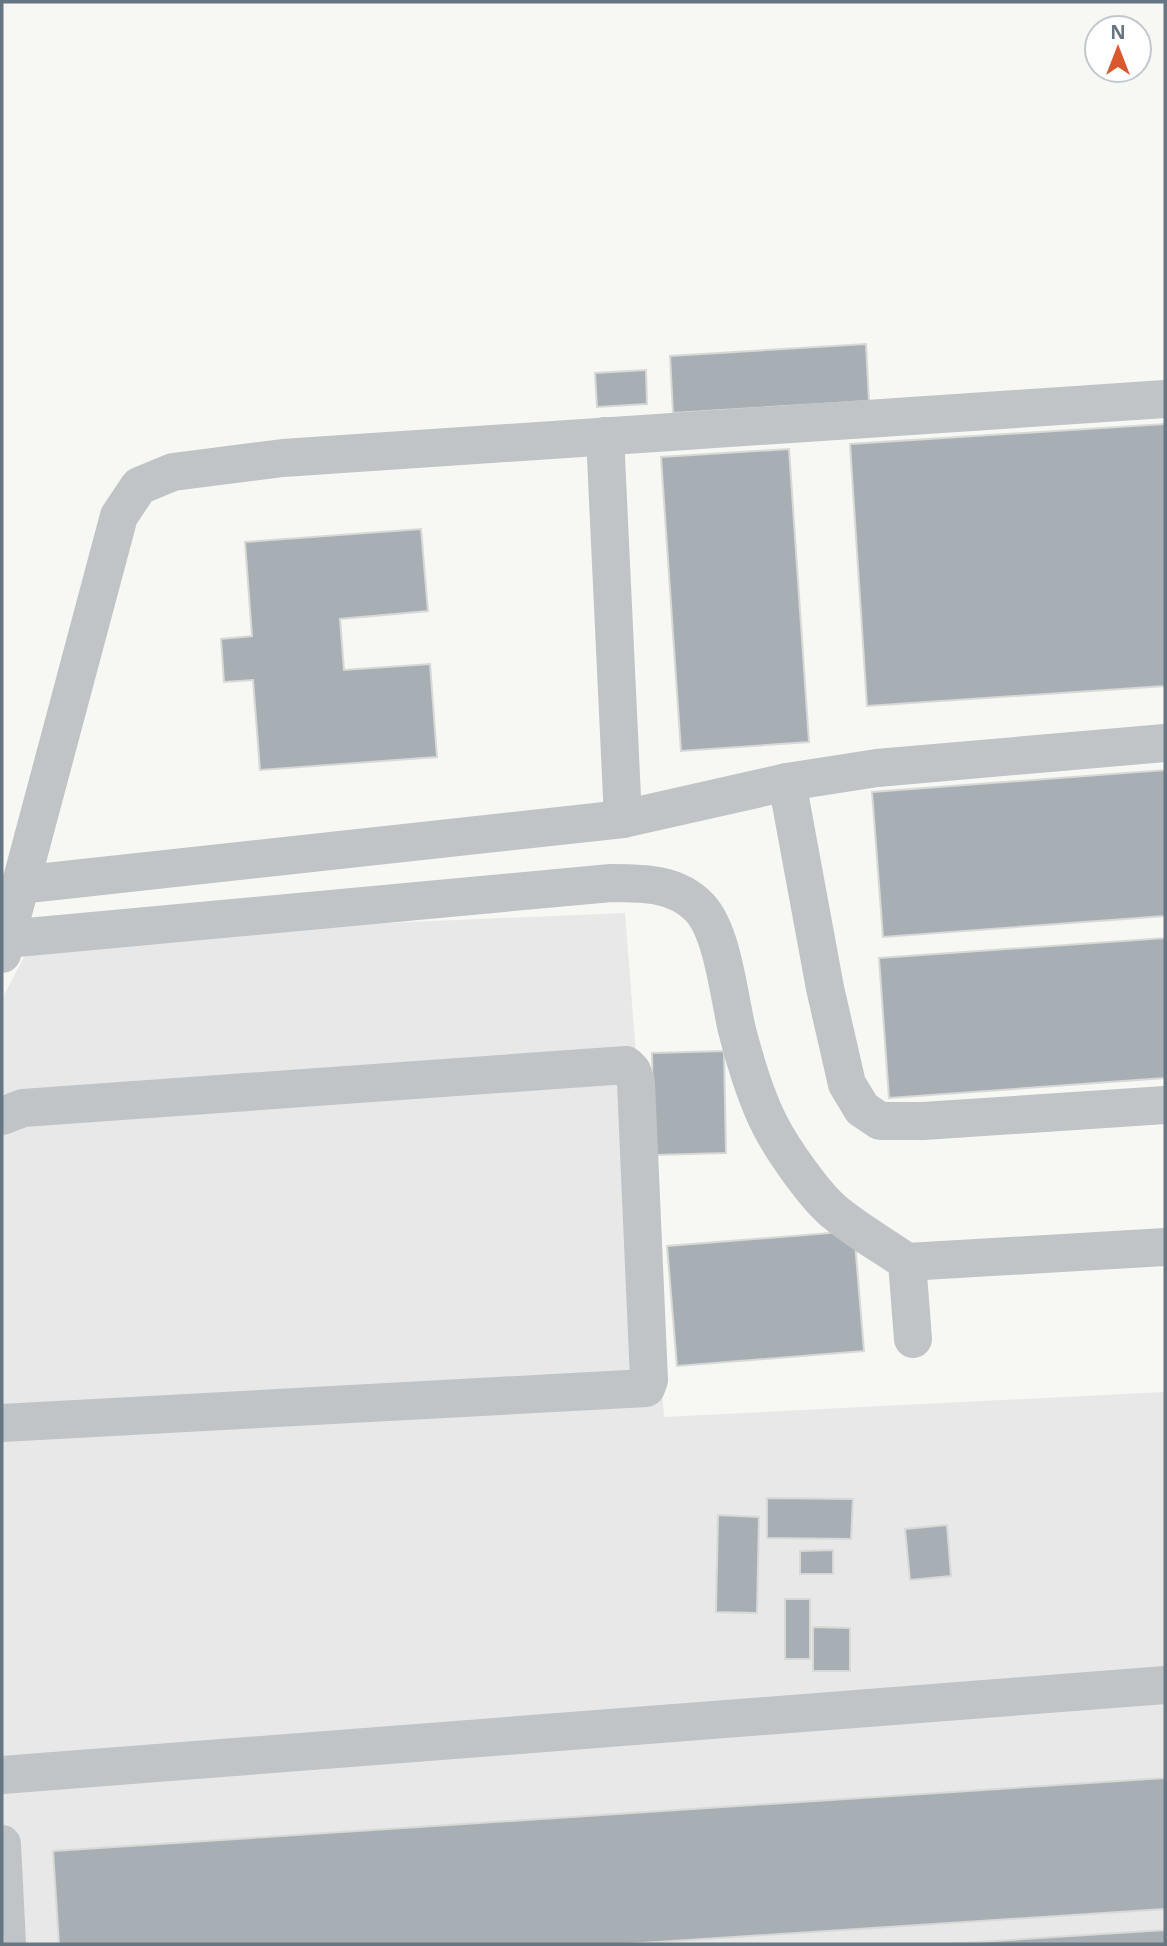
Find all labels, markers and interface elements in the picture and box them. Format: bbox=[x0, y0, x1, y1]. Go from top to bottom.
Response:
north arrow bbox=[1083, 14, 1153, 84]
text: N bbox=[1110, 19, 1126, 45]

